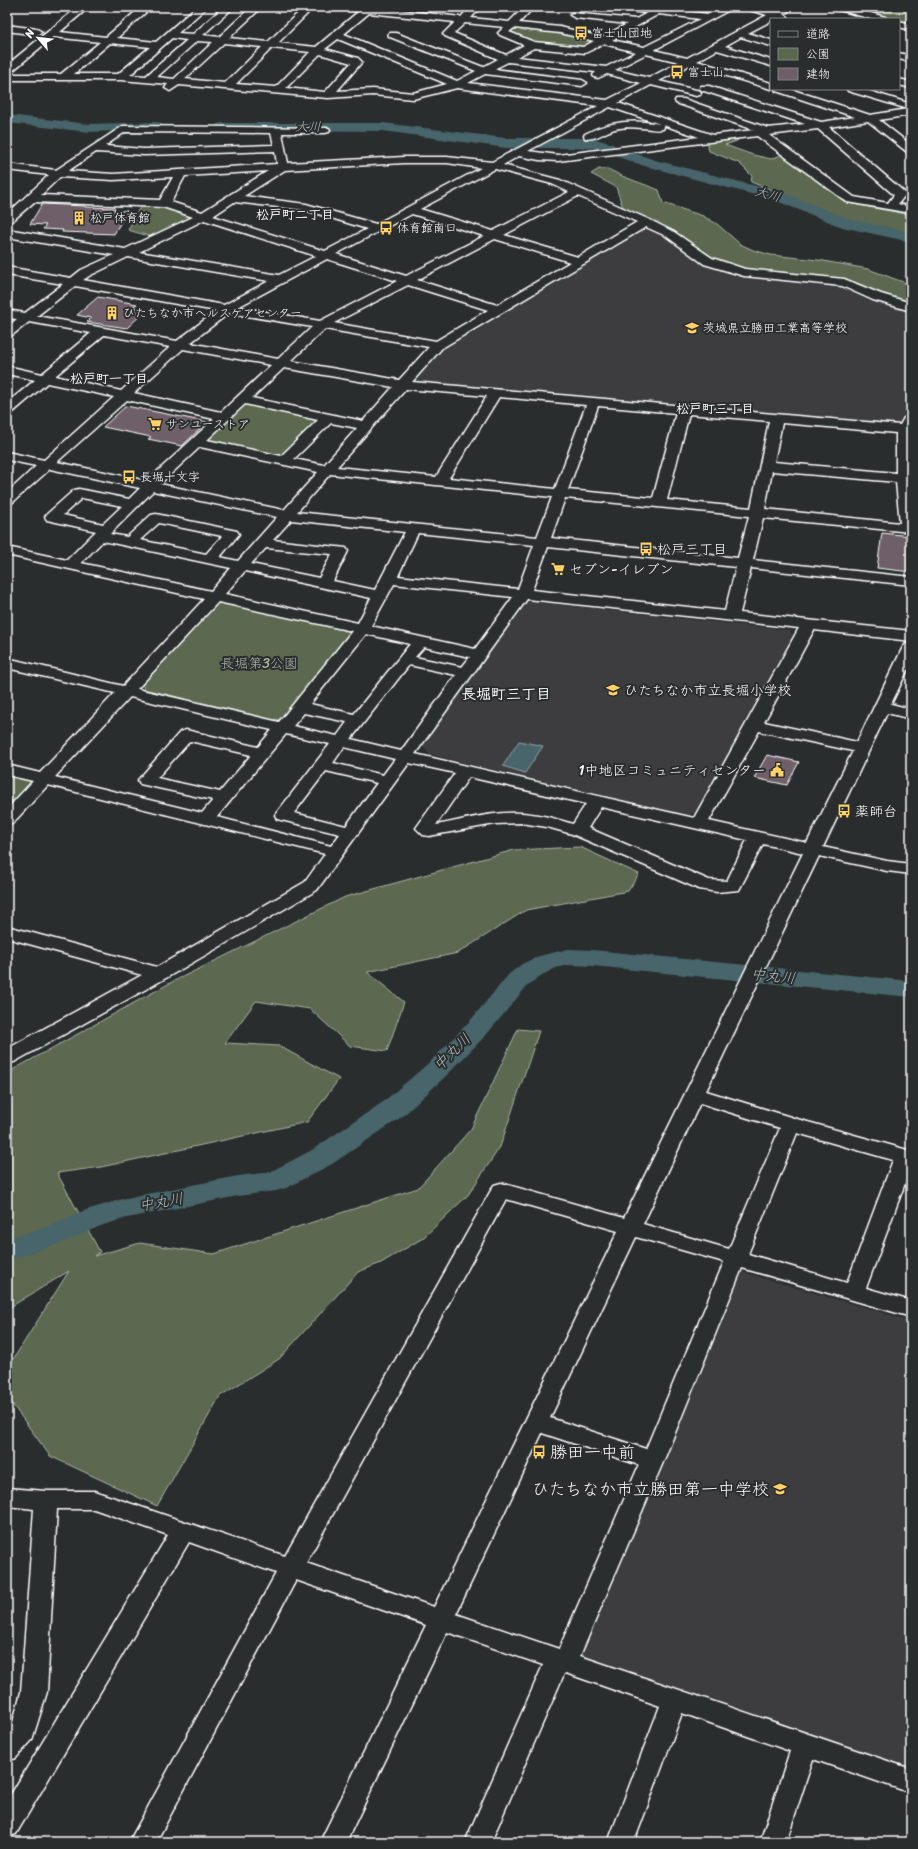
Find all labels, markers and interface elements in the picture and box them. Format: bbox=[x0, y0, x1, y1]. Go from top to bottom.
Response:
north arrow bbox=[18, 18, 58, 58]
legend bbox=[770, 18, 900, 90]
place label: 富士山団地 bbox=[592, 22, 652, 44]
text: 道路 bbox=[806, 23, 830, 45]
text: N bbox=[19, 25, 40, 42]
bus stop icon: 富士山団地 bbox=[573, 25, 589, 41]
text: 公園 bbox=[806, 43, 830, 65]
place label: 富士山 bbox=[688, 61, 724, 83]
text: 建物 bbox=[806, 63, 830, 85]
bus stop icon: 富士山 bbox=[669, 64, 685, 80]
water label: 大川 bbox=[295, 115, 321, 138]
water label: 大川 bbox=[752, 179, 784, 209]
district label: 松戸町二丁目 bbox=[256, 203, 334, 226]
place label: 松戸体育館 bbox=[90, 207, 150, 229]
building icon: 松戸体育館 bbox=[71, 210, 87, 226]
place label: 体育館南口 bbox=[397, 217, 457, 239]
bus stop icon: 体育館南口 bbox=[378, 220, 394, 236]
place label: ひたちなか市ヘルスケアセンター bbox=[123, 302, 302, 324]
building icon: ひたちなか市ヘルスケアセンター bbox=[104, 305, 120, 321]
place label: 茨城県立勝田工業高等学校 bbox=[703, 317, 847, 339]
school or university icon: 茨城県立勝田工業高等学校 bbox=[684, 320, 700, 336]
district label: 松戸町一丁目 bbox=[70, 367, 148, 390]
district label: 松戸町三丁目 bbox=[676, 397, 754, 420]
place label: サンユーストア bbox=[166, 413, 250, 435]
supermarket icon: サンユーストア bbox=[147, 416, 163, 432]
place label: 長堀十文字 bbox=[140, 466, 200, 488]
bus stop icon: 長堀十文字 bbox=[121, 469, 137, 485]
place label: 松戸三丁目 bbox=[657, 537, 727, 562]
bus stop icon: 松戸三丁目 bbox=[638, 541, 654, 557]
place label: セブン-イレブン bbox=[569, 557, 674, 582]
supermarket icon: セブン-イレブン bbox=[550, 561, 566, 577]
park label: 長堀第3公園 bbox=[220, 651, 298, 676]
place label: ひたちなか市立長堀小学校 bbox=[624, 678, 791, 703]
district label: 長堀町三丁目 bbox=[461, 681, 551, 707]
school or university icon: ひたちなか市立長堀小学校 bbox=[605, 682, 621, 698]
place label: 1中地区コミュニティセンター bbox=[579, 758, 766, 783]
public building icon: 1中地区コミュニティセンター bbox=[769, 762, 785, 778]
place label: 薬師台 bbox=[855, 799, 897, 824]
bus stop icon: 薬師台 bbox=[836, 803, 852, 819]
water label: 中丸川 bbox=[749, 961, 797, 991]
water label: 中丸川 bbox=[427, 1027, 477, 1077]
water label: 中丸川 bbox=[137, 1185, 185, 1219]
place label: 勝田一中前 bbox=[550, 1437, 635, 1467]
bus stop icon: 勝田一中前 bbox=[531, 1444, 547, 1460]
place label: ひたちなか市立勝田第一中学校 bbox=[532, 1474, 769, 1504]
school or university icon: ひたちなか市立勝田第一中学校 bbox=[772, 1481, 788, 1497]

